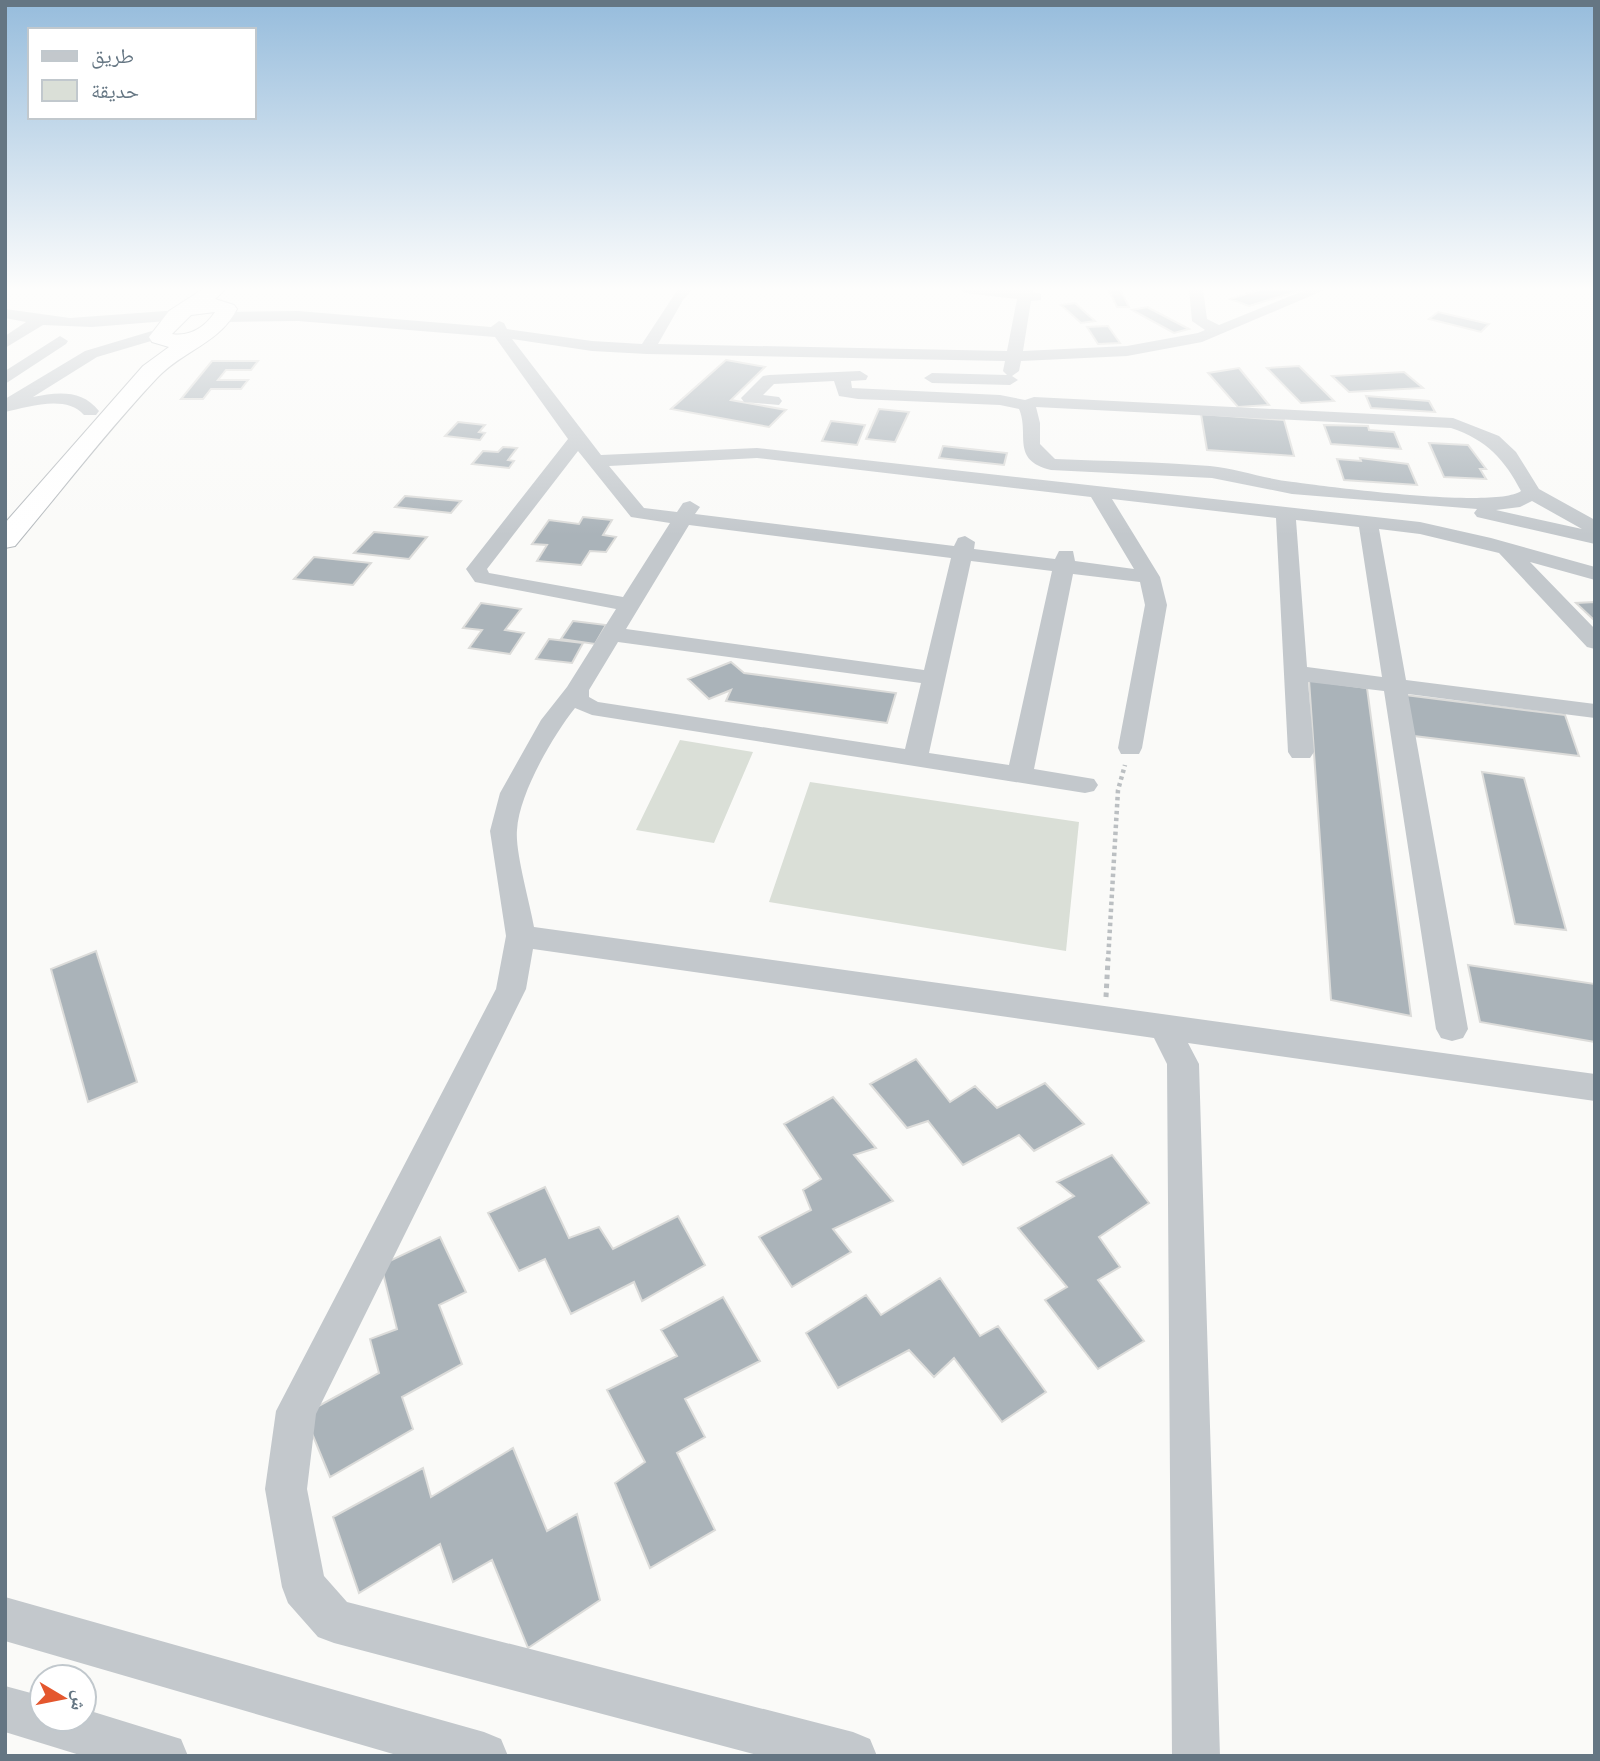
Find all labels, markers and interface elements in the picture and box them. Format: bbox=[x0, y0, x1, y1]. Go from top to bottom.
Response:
legend bbox=[28, 28, 256, 119]
text: طريق bbox=[91, 43, 134, 69]
text: حديقة bbox=[91, 78, 139, 102]
north arrow bbox=[28, 1663, 98, 1733]
text: ش bbox=[66, 1689, 92, 1713]

